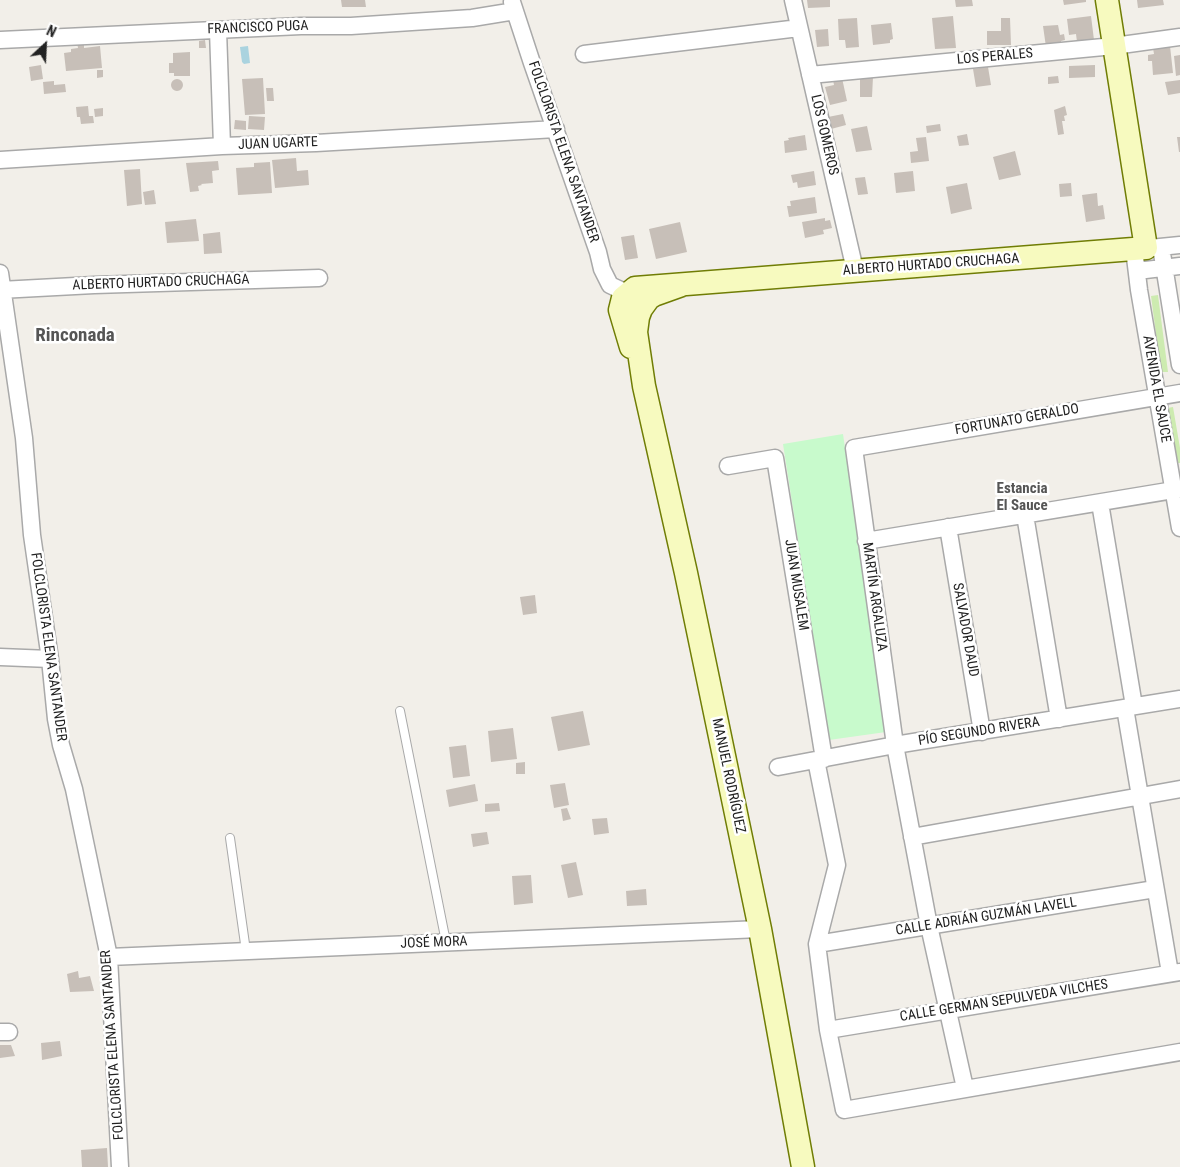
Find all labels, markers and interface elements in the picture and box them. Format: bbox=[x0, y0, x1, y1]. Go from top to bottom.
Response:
street label: FRANCISCO PUGA bbox=[207, 18, 309, 38]
north arrow bbox=[20, 20, 70, 70]
text: N bbox=[44, 22, 59, 40]
street label: LOS PERALES bbox=[956, 45, 1034, 69]
street label: FOLCLORISTA ELENA SANTANDER bbox=[524, 59, 602, 245]
street label: LOS GOMEROS bbox=[807, 93, 841, 177]
street label: JUAN UGARTE bbox=[238, 134, 318, 154]
street label: ALBERTO HURTADO CRUCHAGA bbox=[842, 250, 1020, 280]
street label: ALBERTO HURTADO CRUCHAGA bbox=[72, 272, 250, 294]
district label: Rinconada bbox=[35, 325, 115, 347]
street label: AVENIDA EL SAUCE bbox=[1138, 334, 1174, 444]
street label: FORTUNATO GERALDO bbox=[954, 401, 1080, 439]
district label: Estancia El Sauce bbox=[996, 480, 1048, 515]
street label: JUAN MUSALEM bbox=[780, 538, 812, 632]
street label: MARTÍN ARGALUZA bbox=[858, 541, 890, 653]
street label: FOLCLORISTA ELENA SANTANDER bbox=[26, 552, 70, 742]
street label: SALVADOR DAUD bbox=[948, 582, 982, 678]
street label: PÍO SEGUNDO RIVERA bbox=[917, 714, 1041, 750]
street label: MANUEL RODRÍGUEZ bbox=[708, 717, 748, 835]
street label: CALLE ADRIÁN GUZMÁN LAVELL bbox=[894, 894, 1078, 940]
street label: JOSÉ MORA bbox=[400, 933, 468, 953]
street label: FOLCLORISTA ELENA SANTANDER bbox=[98, 949, 128, 1141]
street label: CALLE GERMAN SEPULVEDA VILCHES bbox=[899, 976, 1109, 1026]

